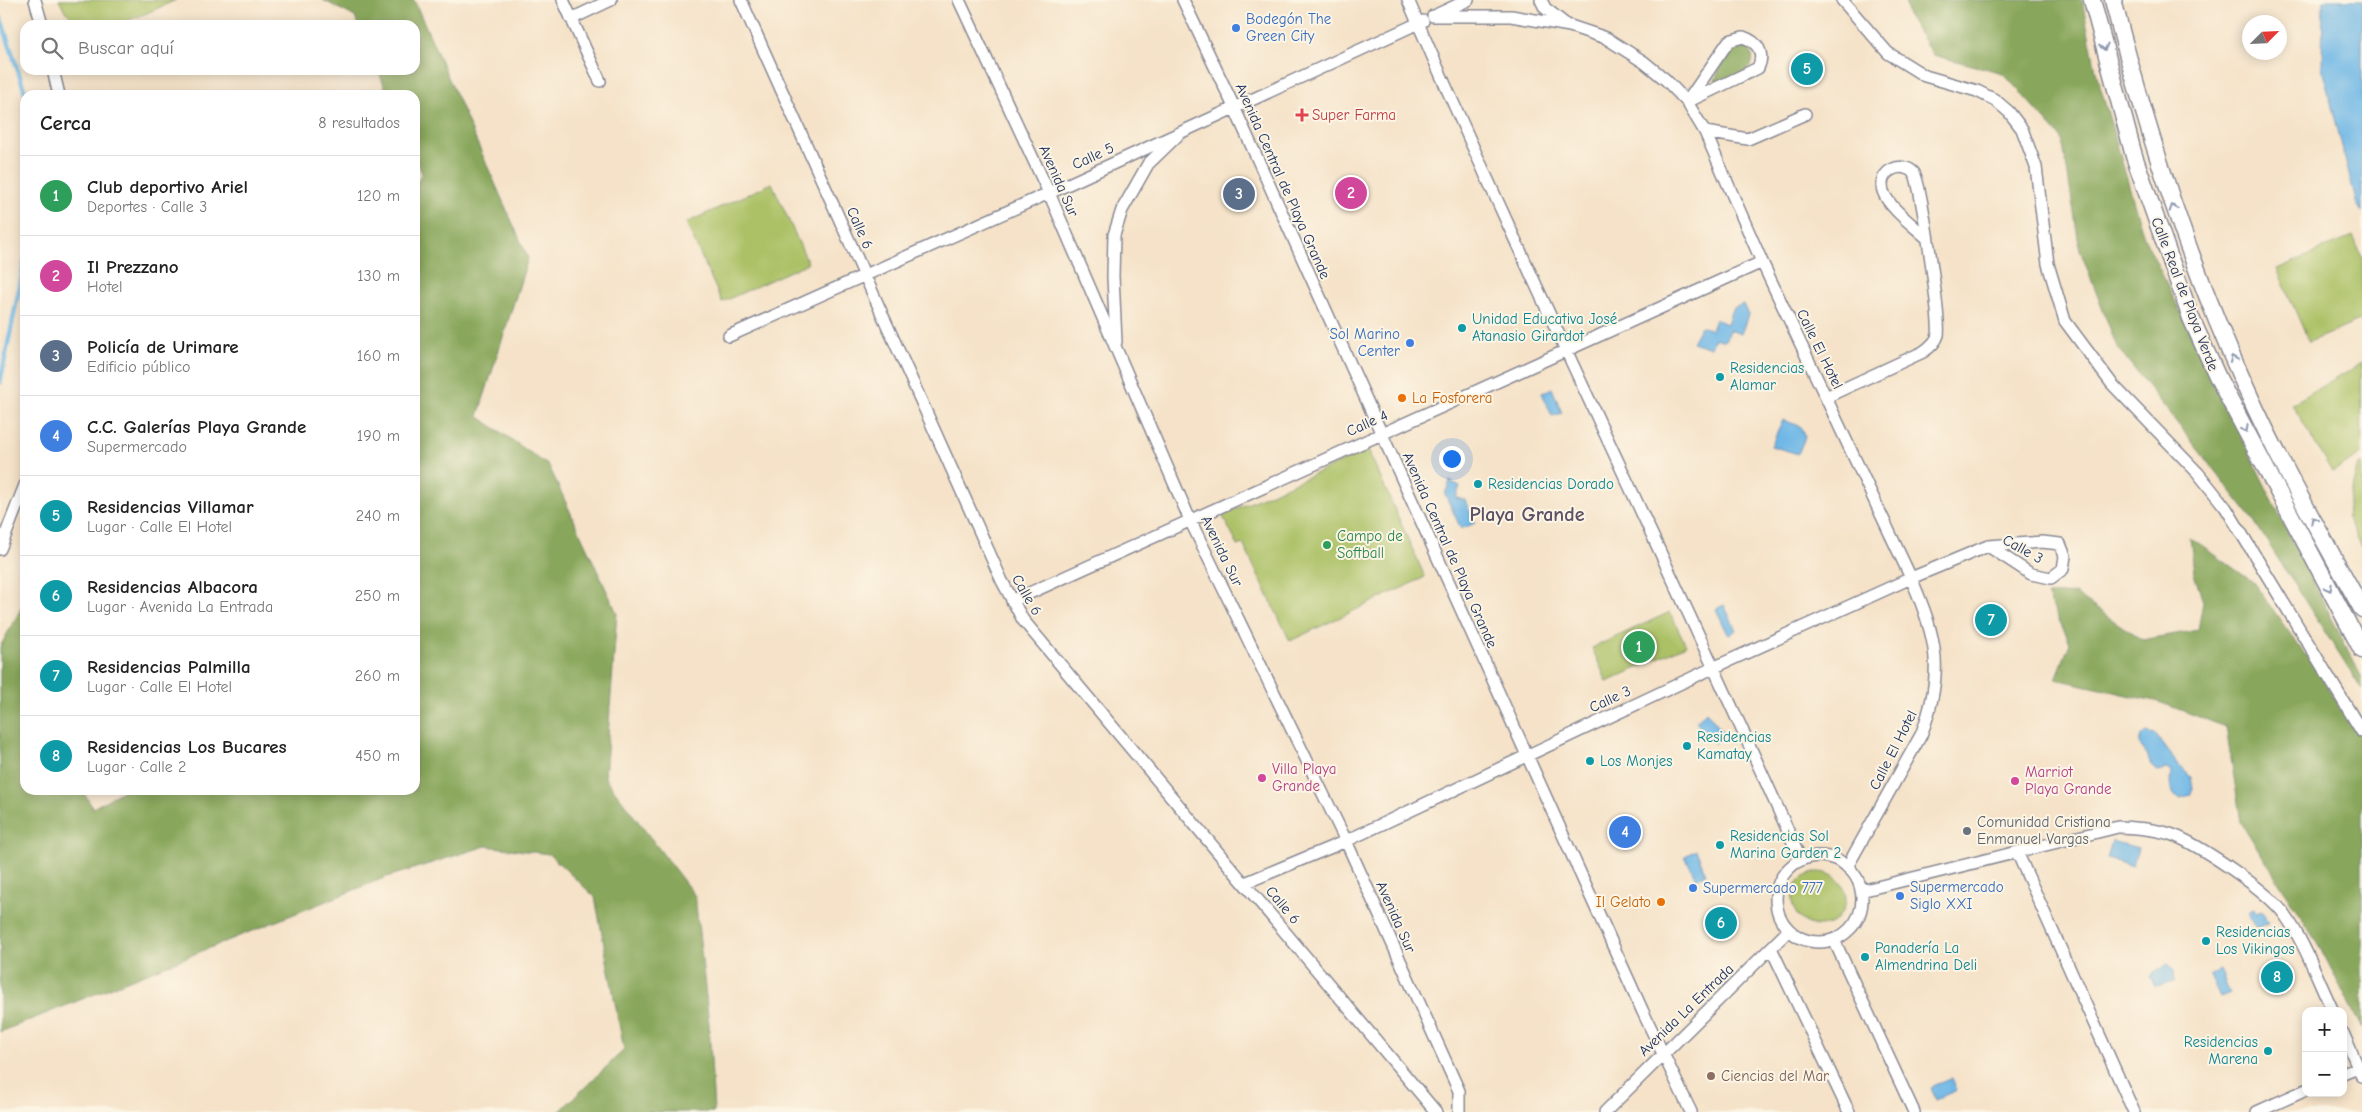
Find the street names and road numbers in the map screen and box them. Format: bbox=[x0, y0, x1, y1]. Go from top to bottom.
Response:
street label: Avenida Central de Playa Grande bbox=[1232, 80, 1335, 282]
street label: Calle 5 bbox=[1069, 139, 1117, 173]
street label: Avenida Sur bbox=[1035, 142, 1083, 220]
street label: Calle 6 bbox=[843, 204, 877, 252]
street label: Calle Real de Playa Verde bbox=[2147, 215, 2223, 374]
street label: Calle El Hotel bbox=[1793, 306, 1847, 392]
street label: Calle 4 bbox=[1344, 406, 1390, 440]
street label: Avenida Central de Playa Grande bbox=[1399, 449, 1502, 651]
street label: Avenida Sur bbox=[1197, 513, 1247, 589]
street label: Calle 3 bbox=[2000, 531, 2046, 567]
street label: Calle 6 bbox=[1008, 571, 1046, 619]
street label: Calle 3 bbox=[1586, 682, 1634, 716]
street label: Calle El Hotel bbox=[1865, 707, 1921, 793]
street label: Avenida Sur bbox=[1372, 878, 1420, 956]
street label: Calle 6 bbox=[1262, 882, 1304, 928]
street label: Avenida La Entrada bbox=[1635, 960, 1737, 1060]

